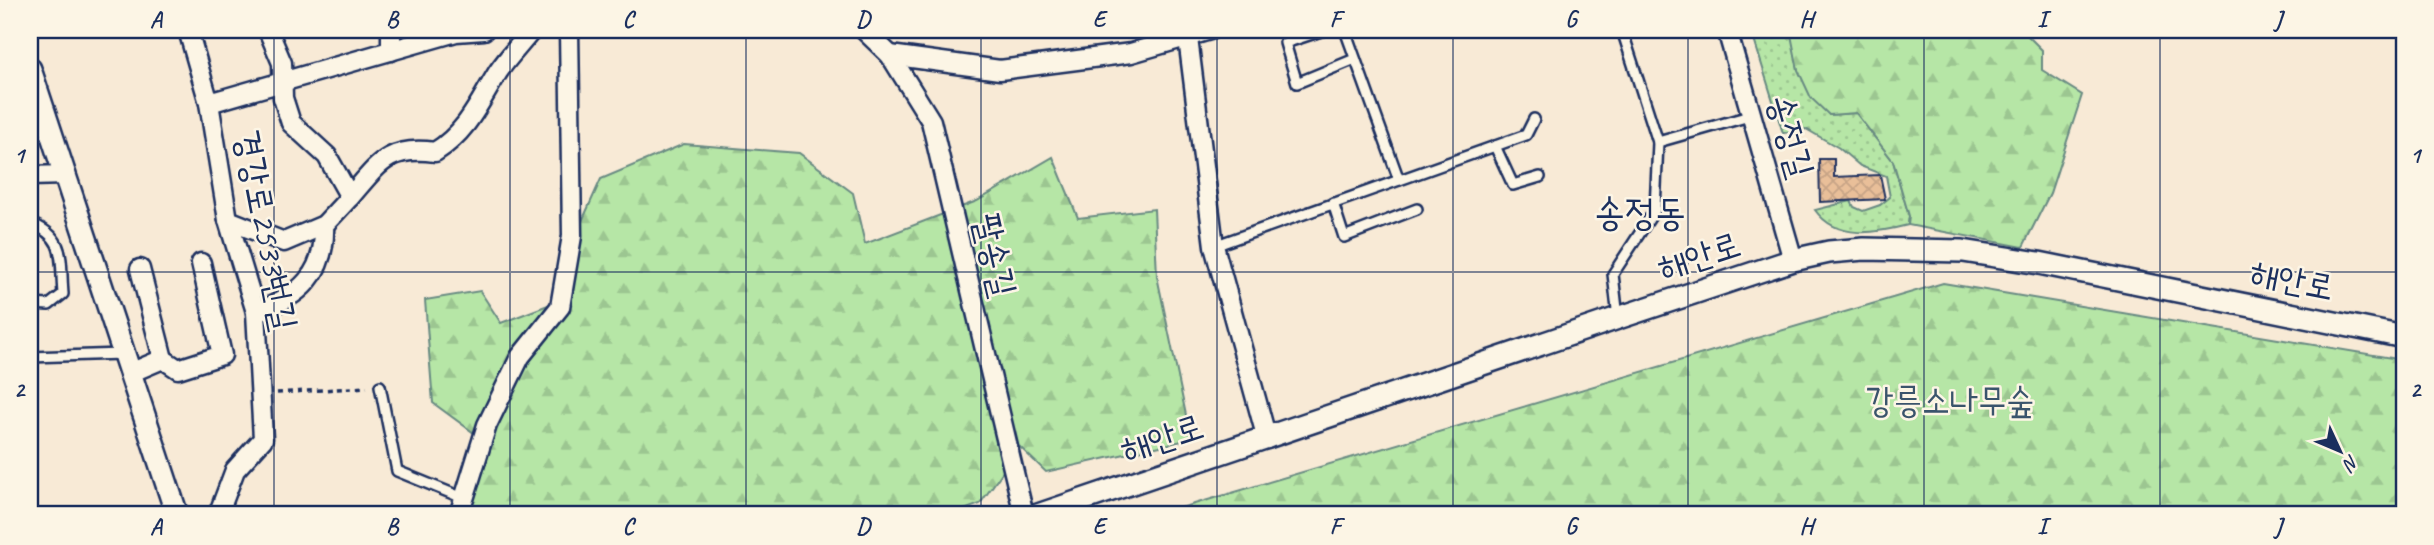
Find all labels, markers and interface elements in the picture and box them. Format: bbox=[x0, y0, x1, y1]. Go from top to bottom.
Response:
text: A bbox=[150, 5, 164, 34]
text: B bbox=[386, 5, 400, 34]
text: C bbox=[623, 5, 637, 34]
text: D bbox=[856, 5, 872, 34]
text: E bbox=[1093, 5, 1109, 34]
text: F bbox=[1330, 5, 1346, 34]
text: G bbox=[1565, 5, 1580, 34]
text: H bbox=[1799, 5, 1817, 34]
text: I bbox=[2037, 5, 2052, 34]
text: J bbox=[2272, 5, 2285, 34]
street label: 송정길 bbox=[1758, 89, 1824, 183]
street label: 경강로2533번길 bbox=[224, 126, 308, 334]
text: 1 bbox=[14, 141, 27, 170]
text: 1 bbox=[2410, 141, 2423, 170]
district label: 송정동 bbox=[1594, 189, 1686, 236]
street label: 팔송길 bbox=[964, 209, 1026, 301]
street label: 해안로 bbox=[1652, 222, 1746, 290]
street label: 해안로 bbox=[2246, 250, 2338, 310]
text: 2 bbox=[14, 375, 27, 404]
text: 2 bbox=[2410, 375, 2423, 404]
park label: 강릉소나무숲 bbox=[1866, 378, 2034, 423]
street label: 해안로 bbox=[1115, 404, 1209, 472]
north arrow bbox=[2304, 416, 2374, 486]
text: N bbox=[2337, 450, 2364, 477]
text: A bbox=[150, 512, 164, 541]
text: B bbox=[386, 512, 400, 541]
text: C bbox=[623, 512, 637, 541]
text: D bbox=[856, 512, 872, 541]
text: E bbox=[1093, 512, 1109, 541]
text: F bbox=[1330, 512, 1346, 541]
text: G bbox=[1565, 512, 1580, 541]
text: H bbox=[1799, 512, 1817, 541]
text: I bbox=[2037, 512, 2052, 541]
text: J bbox=[2272, 512, 2285, 541]

